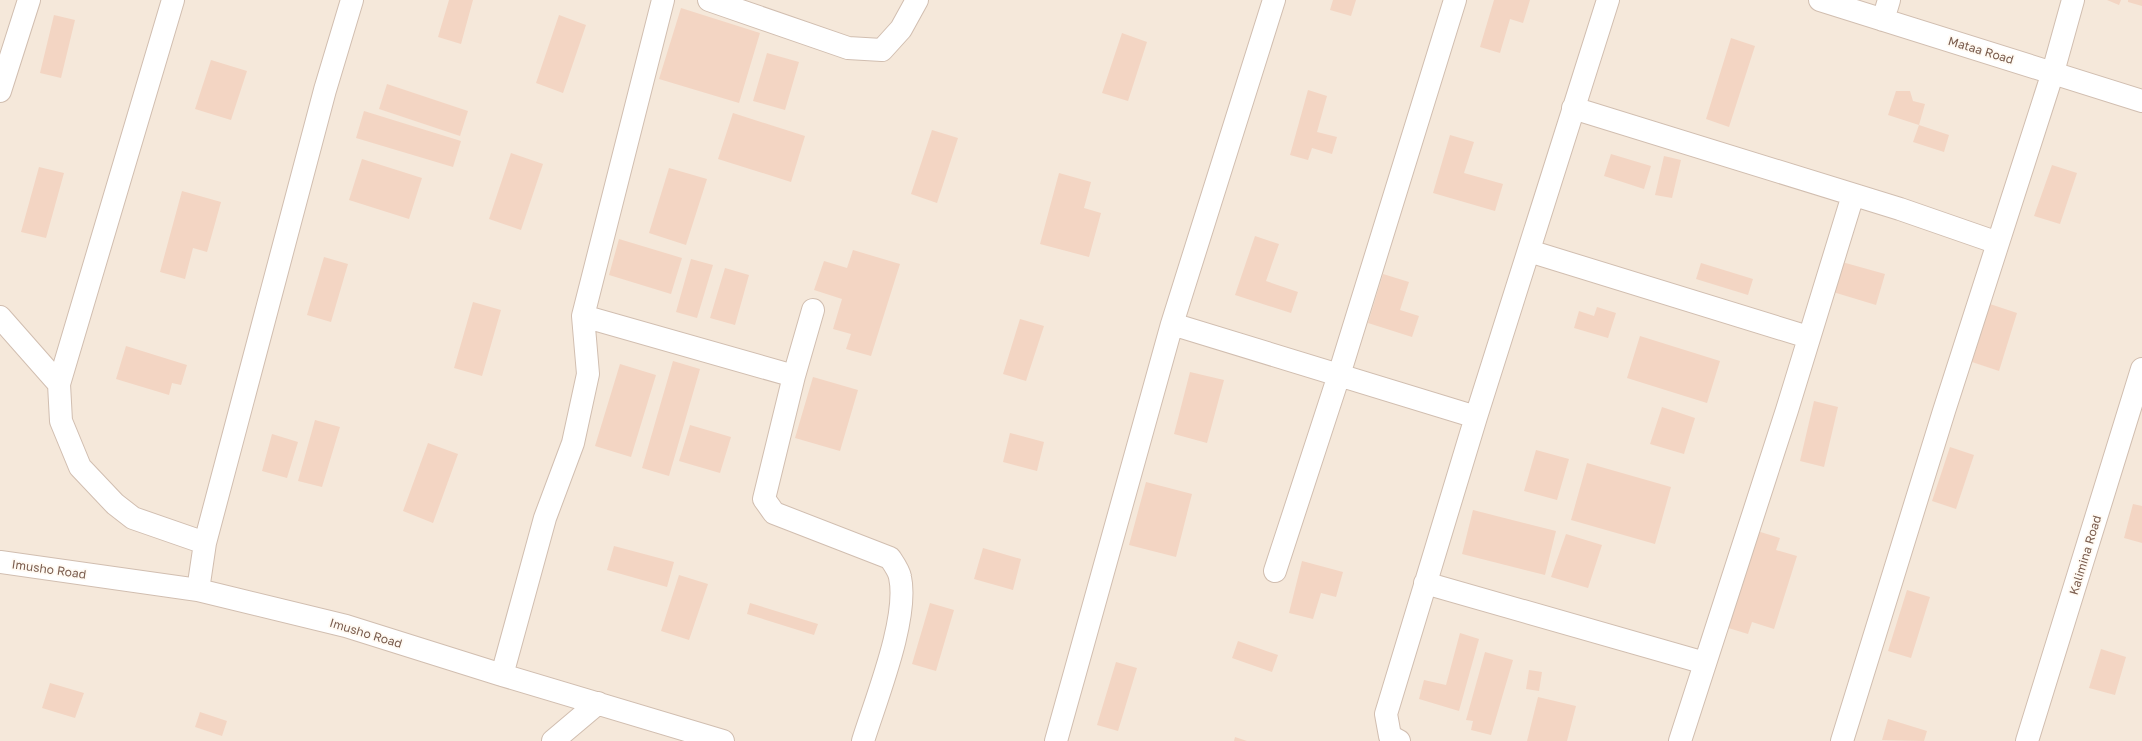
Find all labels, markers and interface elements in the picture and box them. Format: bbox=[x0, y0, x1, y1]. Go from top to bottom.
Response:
street label: Mataa Road bbox=[1946, 33, 2016, 67]
street label: Kalimina Road bbox=[2066, 513, 2104, 597]
street label: Imusho Road bbox=[11, 556, 87, 582]
street label: Imusho Road bbox=[328, 615, 404, 651]

